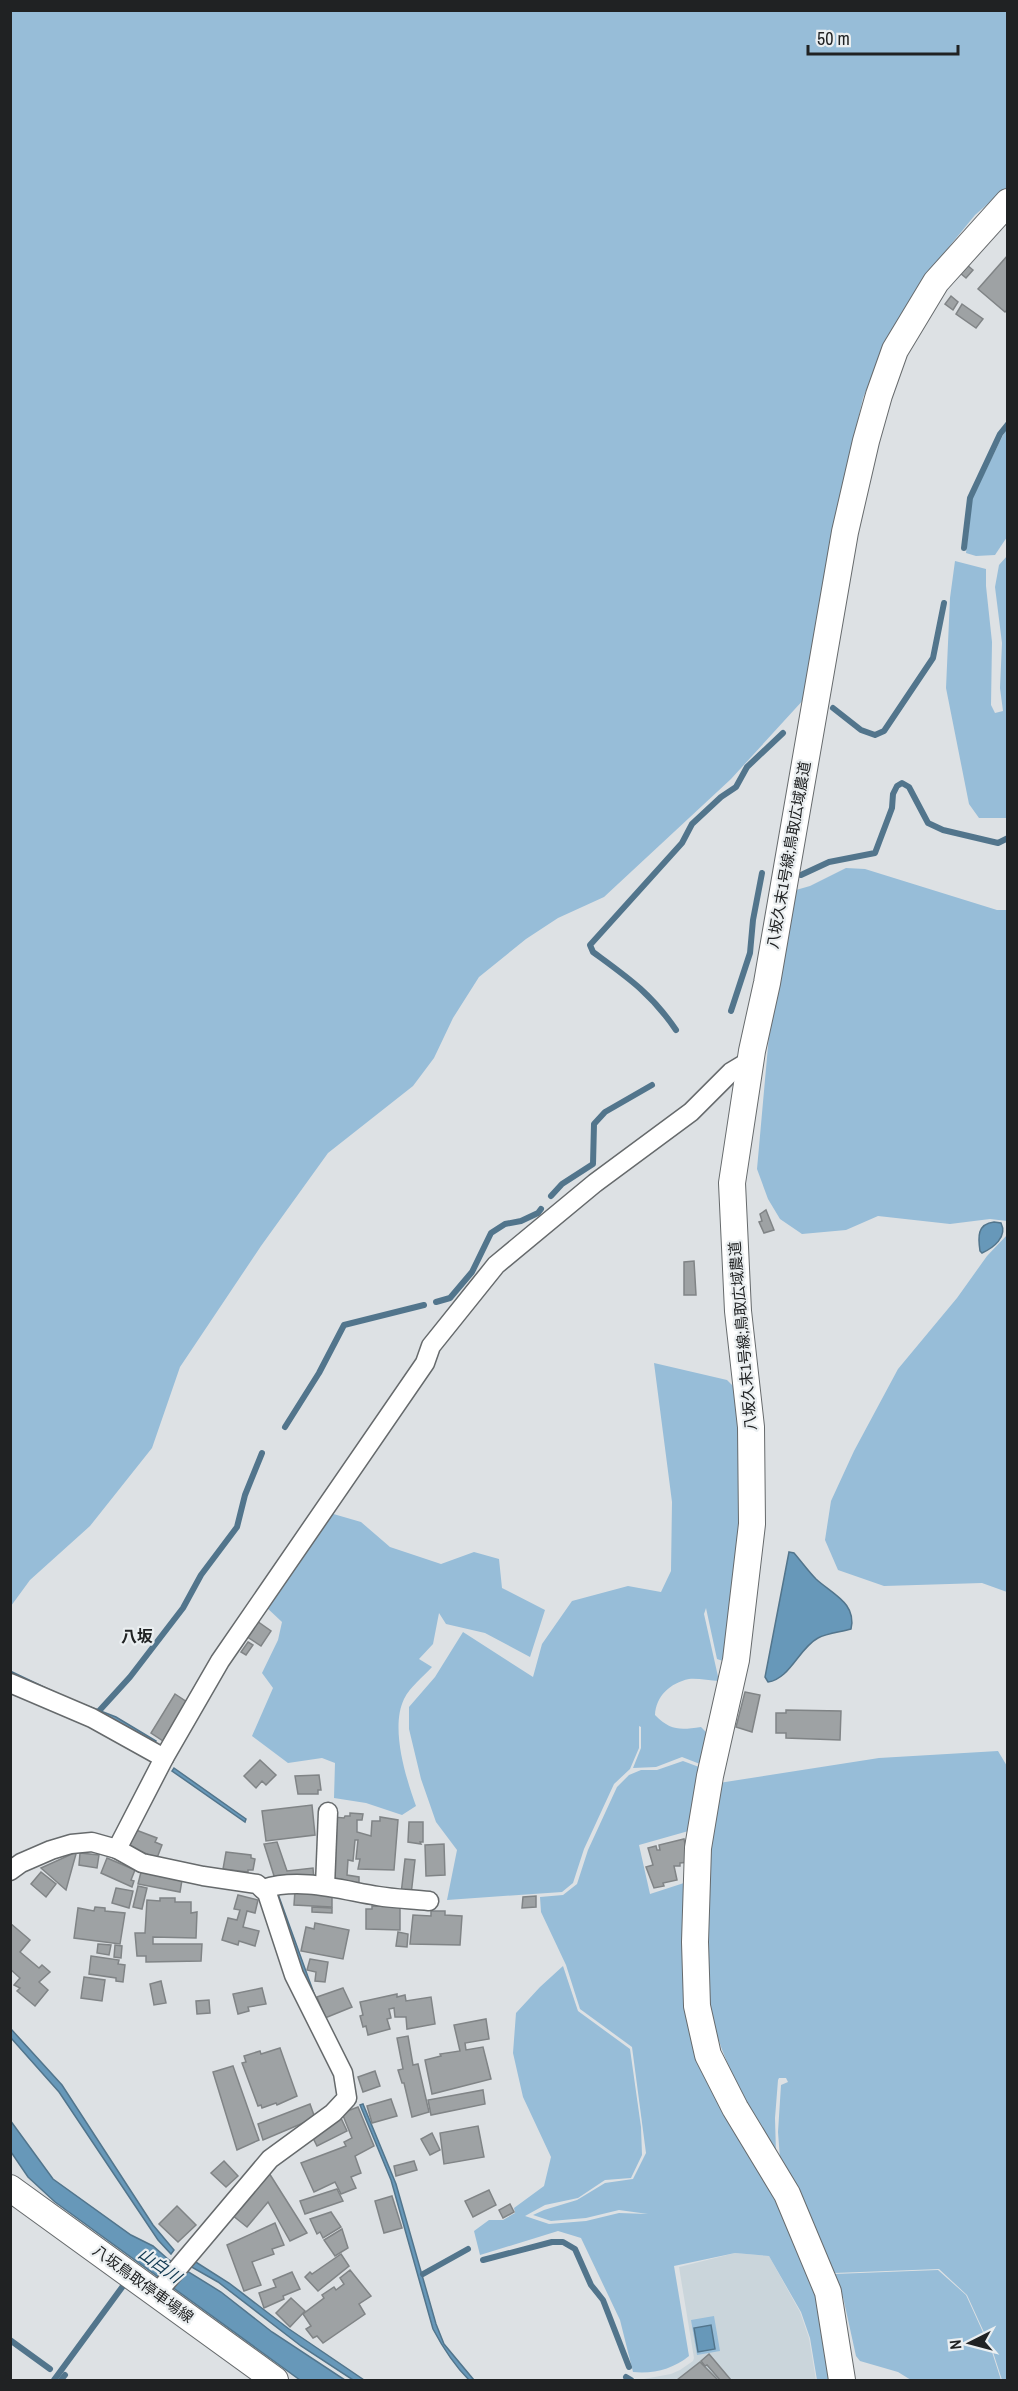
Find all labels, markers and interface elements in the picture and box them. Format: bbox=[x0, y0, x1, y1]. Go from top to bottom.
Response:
scale bar bbox=[808, 18, 958, 56]
text: 50 m bbox=[817, 26, 850, 51]
street label: 八坂久末1号線;鳥取広域農道 bbox=[762, 759, 815, 950]
street label: 八坂久末1号線;鳥取広域農道 bbox=[724, 1240, 761, 1432]
district label: 八坂 bbox=[121, 1625, 153, 1647]
street label: 八坂鳥取停車場線 bbox=[89, 2240, 198, 2327]
water label: 山白川 bbox=[134, 2242, 188, 2289]
north arrow bbox=[940, 2313, 1000, 2373]
text: N bbox=[944, 2339, 967, 2350]

